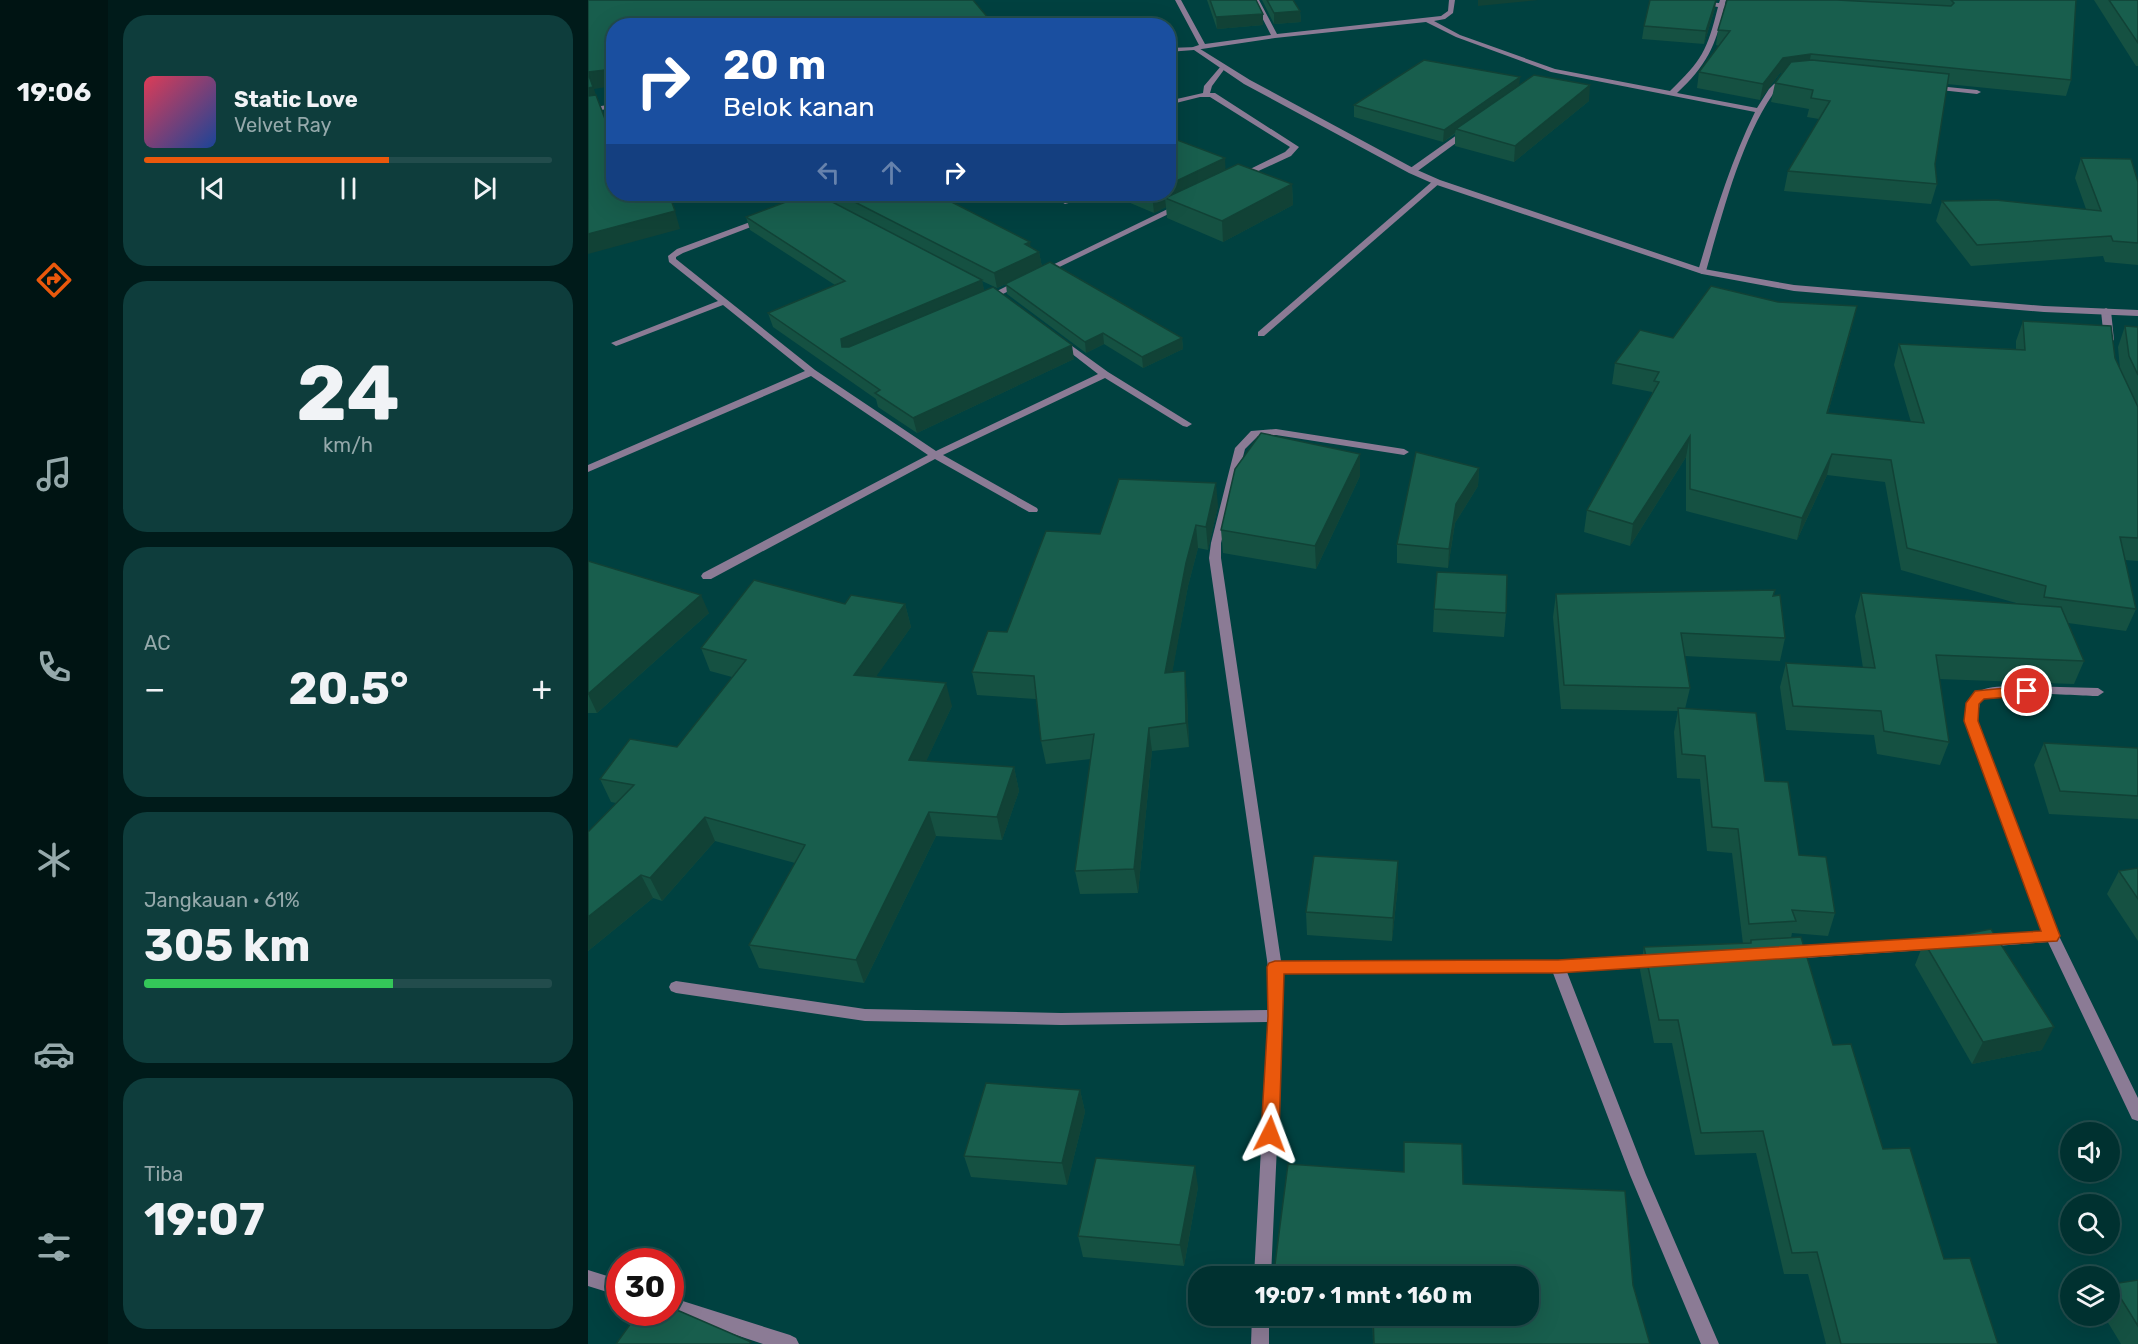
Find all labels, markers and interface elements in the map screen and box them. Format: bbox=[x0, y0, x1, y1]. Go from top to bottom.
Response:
text: 20 m bbox=[723, 40, 826, 90]
icon: right bbox=[624, 42, 702, 120]
text: 19:06 bbox=[17, 76, 91, 108]
text: Static Love bbox=[234, 86, 358, 113]
text: Belok kanan bbox=[723, 91, 875, 123]
text: Velvet Ray bbox=[234, 113, 332, 137]
icon: left bbox=[812, 156, 845, 189]
icon: ahead bbox=[875, 156, 908, 189]
icon: right bbox=[938, 156, 971, 189]
icon: previous bbox=[196, 172, 229, 205]
icon: pause bbox=[332, 172, 365, 205]
icon: next bbox=[468, 172, 501, 205]
icon: directions bbox=[33, 259, 75, 301]
text: 24 bbox=[296, 347, 400, 440]
text: km/h bbox=[323, 433, 373, 457]
icon: music bbox=[33, 453, 75, 495]
text: AC bbox=[144, 631, 170, 655]
icon: phone bbox=[33, 646, 75, 688]
text: 20.5° bbox=[289, 662, 408, 715]
pin bbox=[2001, 665, 2052, 716]
text: − bbox=[144, 669, 165, 708]
text: + bbox=[531, 669, 552, 708]
icon: arrive bbox=[2010, 674, 2043, 707]
icon: climate bbox=[33, 839, 75, 881]
text: Jangkauan · 61% bbox=[144, 888, 300, 912]
text: 305 km bbox=[144, 919, 310, 972]
icon: car bbox=[33, 1033, 75, 1075]
position arrow bbox=[1238, 1102, 1302, 1166]
map controls bbox=[2060, 1122, 2120, 1326]
button: sound bbox=[2060, 1122, 2120, 1182]
text: Tiba bbox=[144, 1162, 183, 1186]
text: 19:07 bbox=[144, 1193, 265, 1246]
button: search bbox=[2060, 1194, 2120, 1254]
icon: filters bbox=[33, 1226, 75, 1268]
speed limit sign: 30 bbox=[606, 1248, 684, 1326]
button: layers bbox=[2060, 1266, 2120, 1326]
text: 19:07 · 1 mnt · 160 m bbox=[1255, 1282, 1472, 1309]

